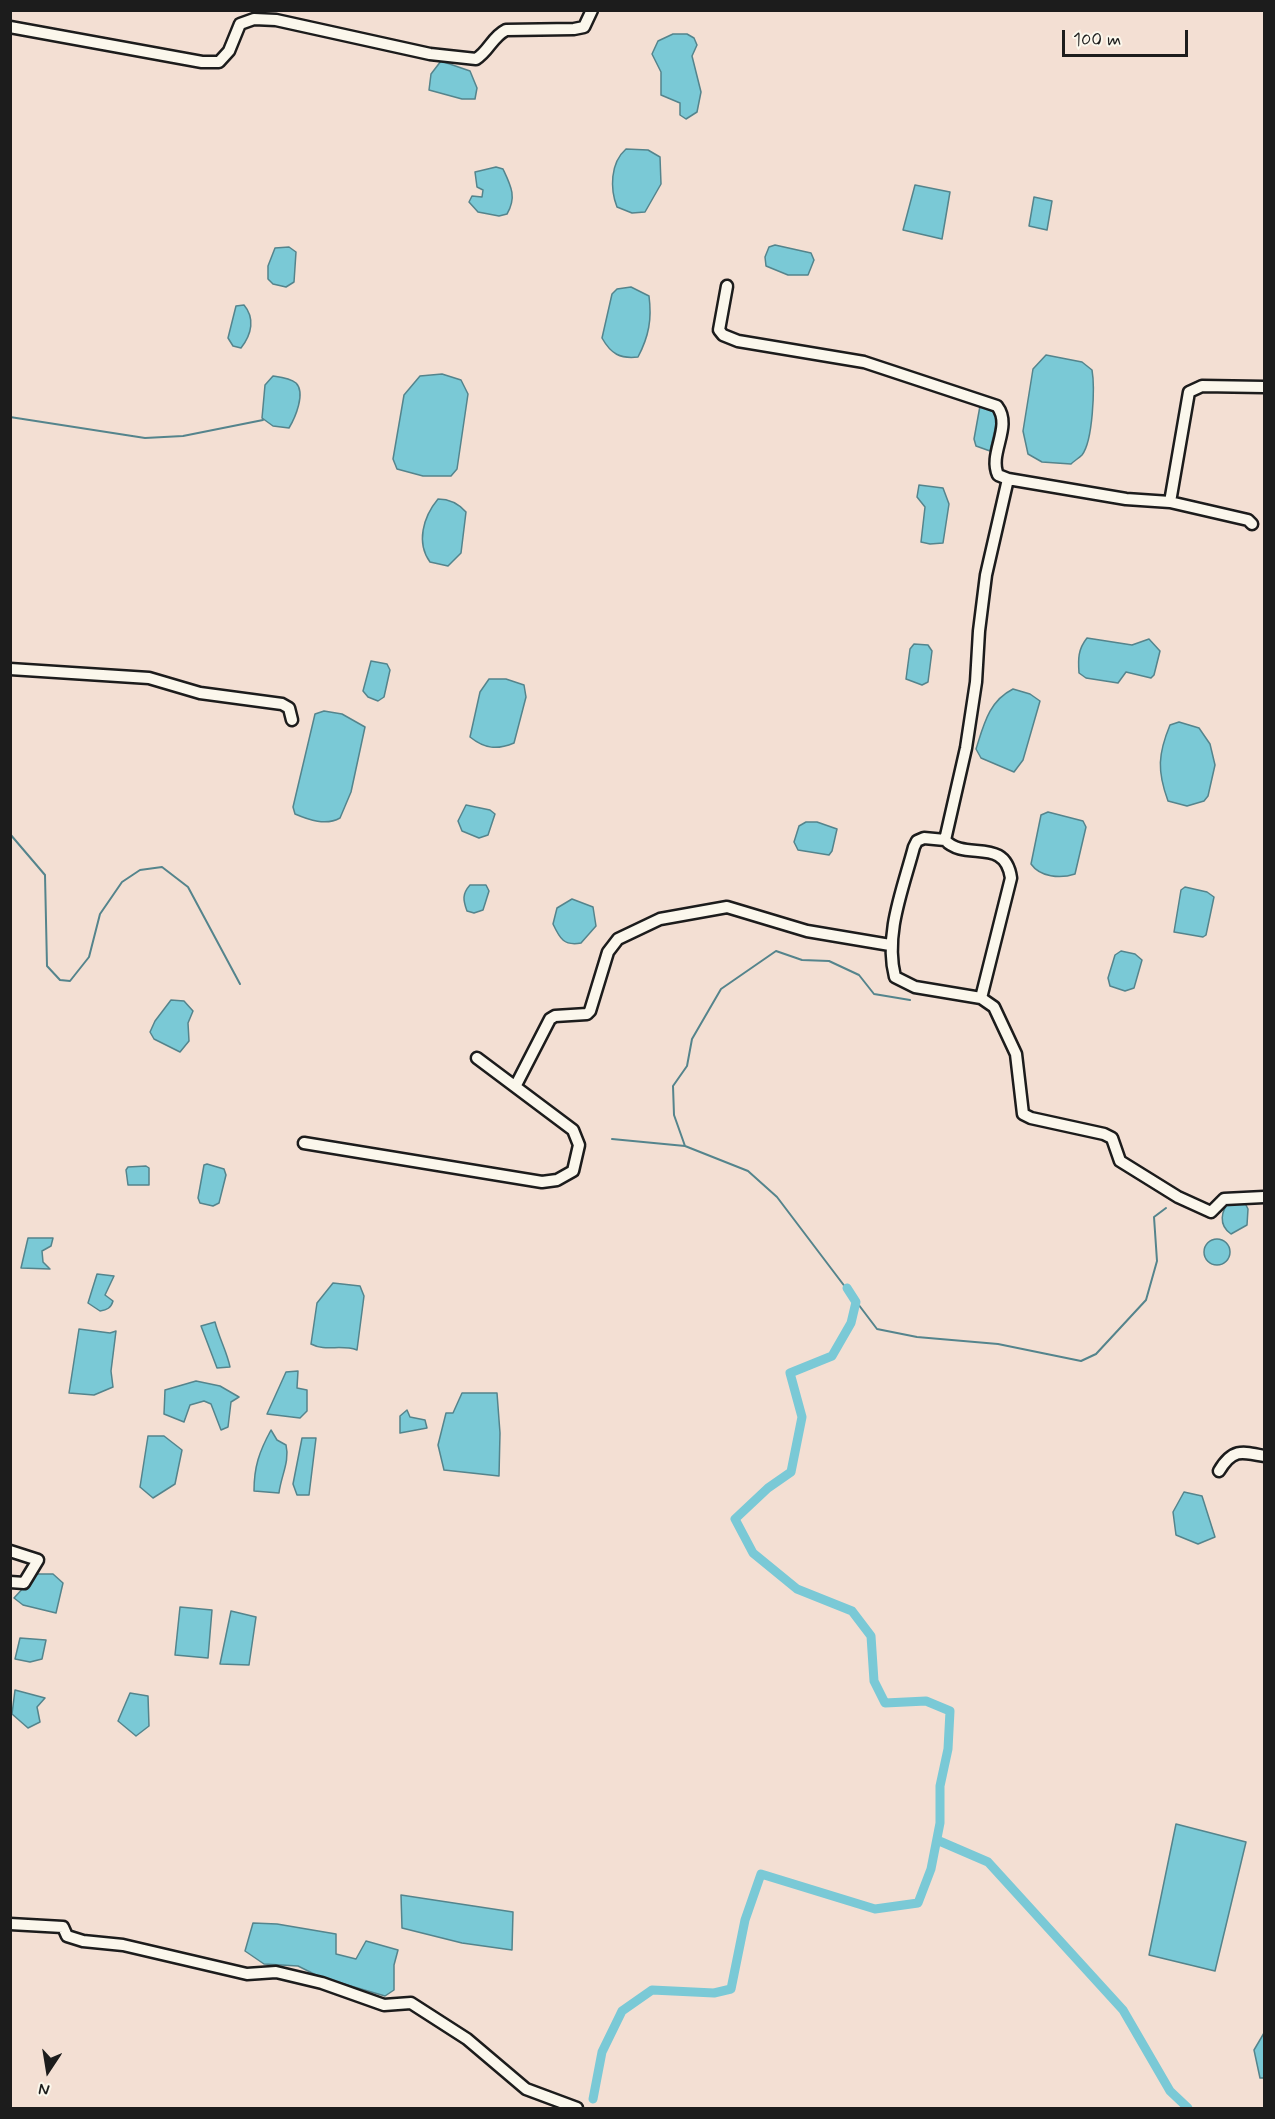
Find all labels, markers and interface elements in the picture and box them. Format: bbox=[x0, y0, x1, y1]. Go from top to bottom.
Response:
scale bar bbox=[1065, 18, 1191, 56]
text: 100 m bbox=[1073, 28, 1121, 52]
north arrow bbox=[18, 2041, 78, 2101]
text: N bbox=[37, 2078, 52, 2100]

